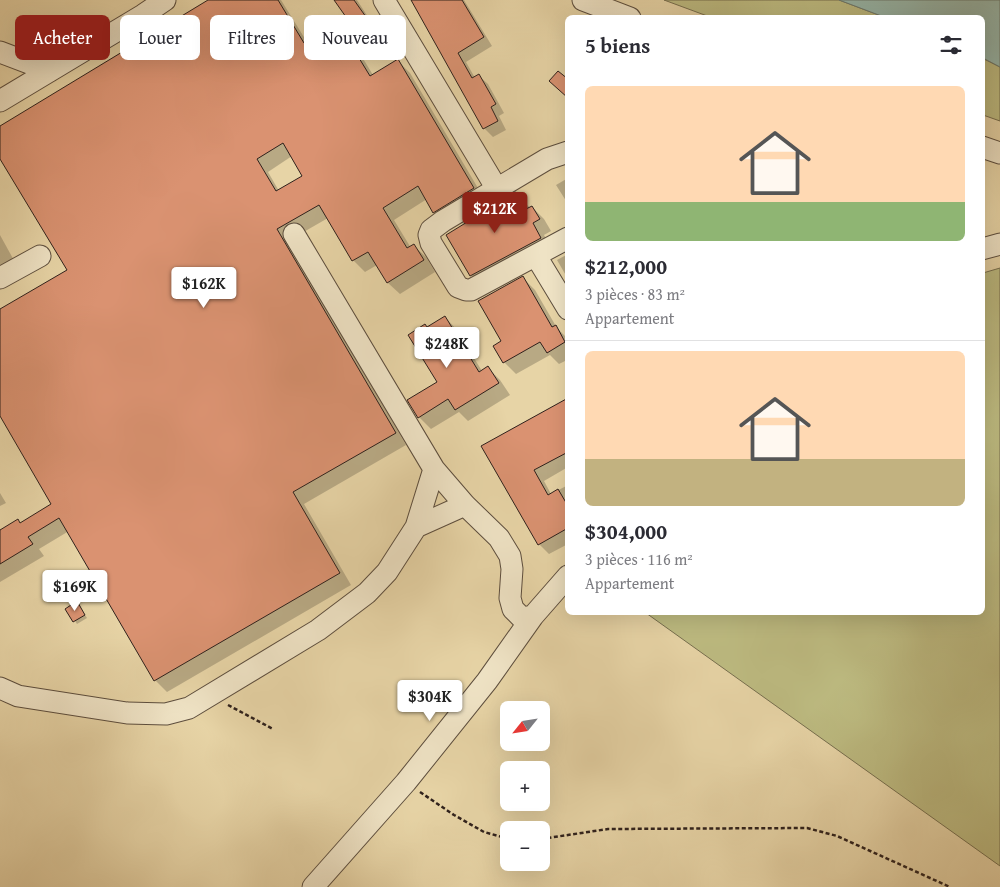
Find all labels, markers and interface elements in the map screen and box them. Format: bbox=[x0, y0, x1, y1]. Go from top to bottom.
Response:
chip: Acheter bbox=[15, 15, 110, 60]
chip: Louer bbox=[120, 15, 200, 60]
chip: Filtres bbox=[210, 15, 294, 60]
chip: Nouveau bbox=[304, 15, 406, 60]
text: 5 biens bbox=[585, 30, 650, 61]
icon: filters bbox=[937, 31, 965, 59]
icon: home bbox=[730, 118, 820, 208]
pin: $212K bbox=[460, 192, 530, 234]
text: $212K bbox=[473, 196, 517, 220]
text: $212,000 bbox=[585, 251, 667, 282]
pin: $162K bbox=[169, 266, 239, 309]
text: $162K bbox=[182, 271, 226, 295]
text: 3 pièces · 83 m² bbox=[585, 282, 685, 306]
text: Appartement bbox=[585, 306, 675, 330]
pin: $248K bbox=[412, 326, 482, 369]
text: $248K bbox=[425, 331, 469, 355]
icon: home bbox=[730, 384, 820, 474]
text: $304,000 bbox=[585, 516, 667, 547]
text: 3 pièces · 116 m² bbox=[585, 547, 693, 571]
pin: $169K bbox=[40, 570, 110, 612]
text: Appartement bbox=[585, 571, 675, 595]
text: $169K bbox=[53, 574, 97, 598]
pin: $304K bbox=[395, 680, 465, 722]
text: $304K bbox=[408, 684, 452, 708]
north arrow bbox=[500, 701, 550, 751]
map controls bbox=[500, 701, 550, 871]
button: + bbox=[500, 761, 550, 811]
button: − bbox=[500, 821, 550, 871]

